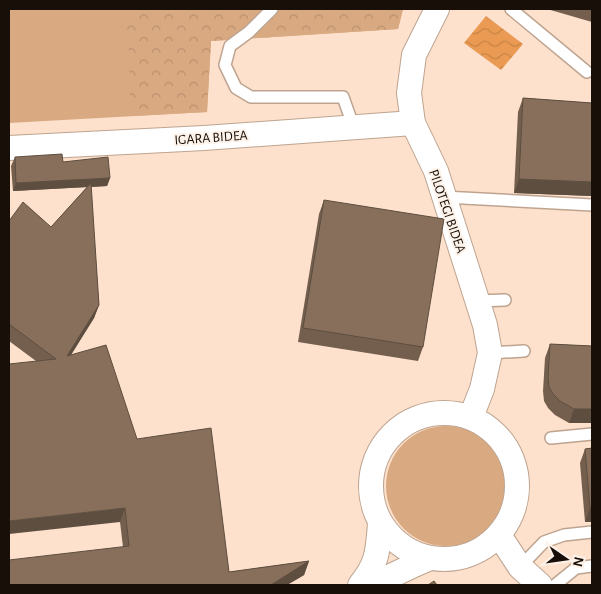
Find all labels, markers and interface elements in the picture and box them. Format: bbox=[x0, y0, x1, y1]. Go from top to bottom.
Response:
street label: IGARA BIDEA bbox=[174, 128, 248, 148]
street label: PILOTEGI BIDEA bbox=[426, 168, 468, 255]
north arrow bbox=[541, 534, 591, 584]
text: N bbox=[570, 555, 586, 568]

